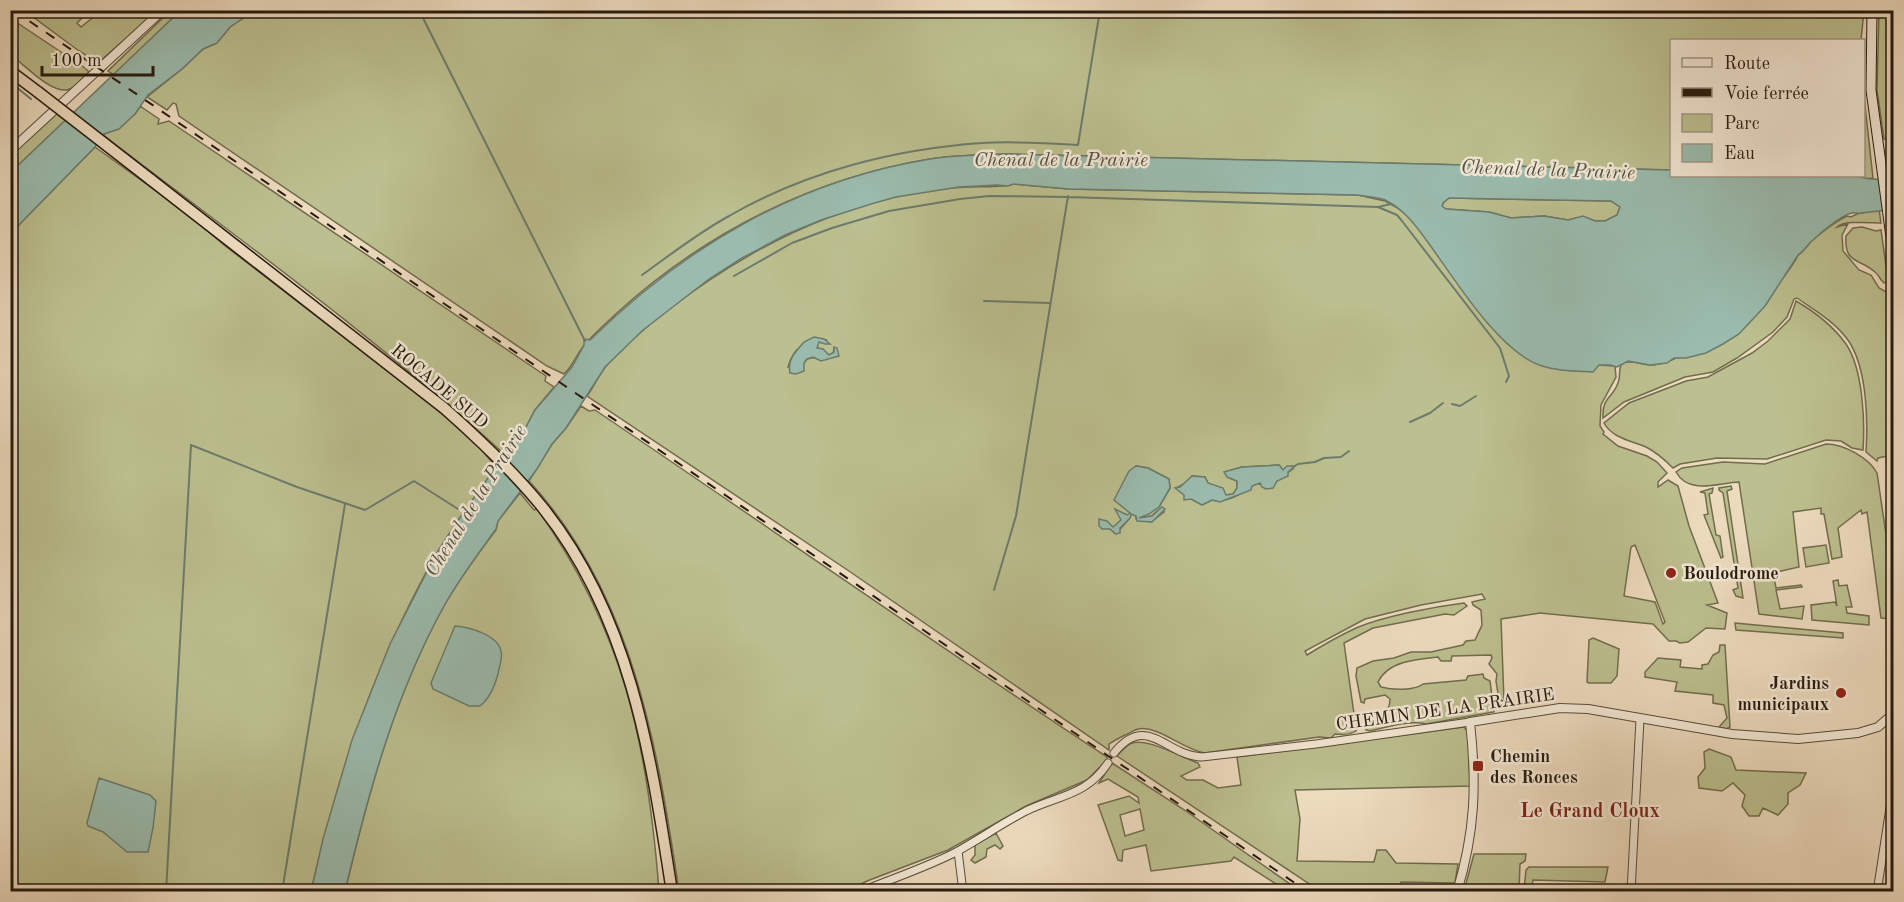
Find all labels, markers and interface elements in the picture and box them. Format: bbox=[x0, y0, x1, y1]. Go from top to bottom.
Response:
scale bar bbox=[42, 39, 153, 77]
legend bbox=[1670, 39, 1865, 177]
text: 100 m bbox=[51, 52, 102, 70]
text: Route bbox=[1724, 55, 1770, 73]
text: Voie ferrée bbox=[1724, 85, 1809, 103]
text: Parc bbox=[1724, 115, 1760, 133]
text: Eau bbox=[1724, 145, 1755, 163]
water label: Chenal de la Prairie bbox=[974, 151, 1148, 171]
water label: Chenal de la Prairie bbox=[1460, 158, 1635, 184]
street label: ROCADE SUD bbox=[387, 341, 491, 432]
water label: Chenal de la Prairie bbox=[422, 422, 531, 580]
place label: Boulodrome bbox=[1683, 565, 1779, 583]
marker: Boulodrome bbox=[1664, 566, 1678, 580]
place label: Jardins municipaux bbox=[1737, 675, 1829, 714]
street label: CHEMIN DE LA PRAIRIE bbox=[1335, 686, 1556, 734]
marker: Jardins municipaux bbox=[1834, 686, 1848, 700]
place label: Chemin des Ronces bbox=[1490, 748, 1578, 787]
marker: Chemin des Ronces bbox=[1471, 759, 1485, 773]
district label: Le Grand Cloux bbox=[1520, 802, 1660, 822]

